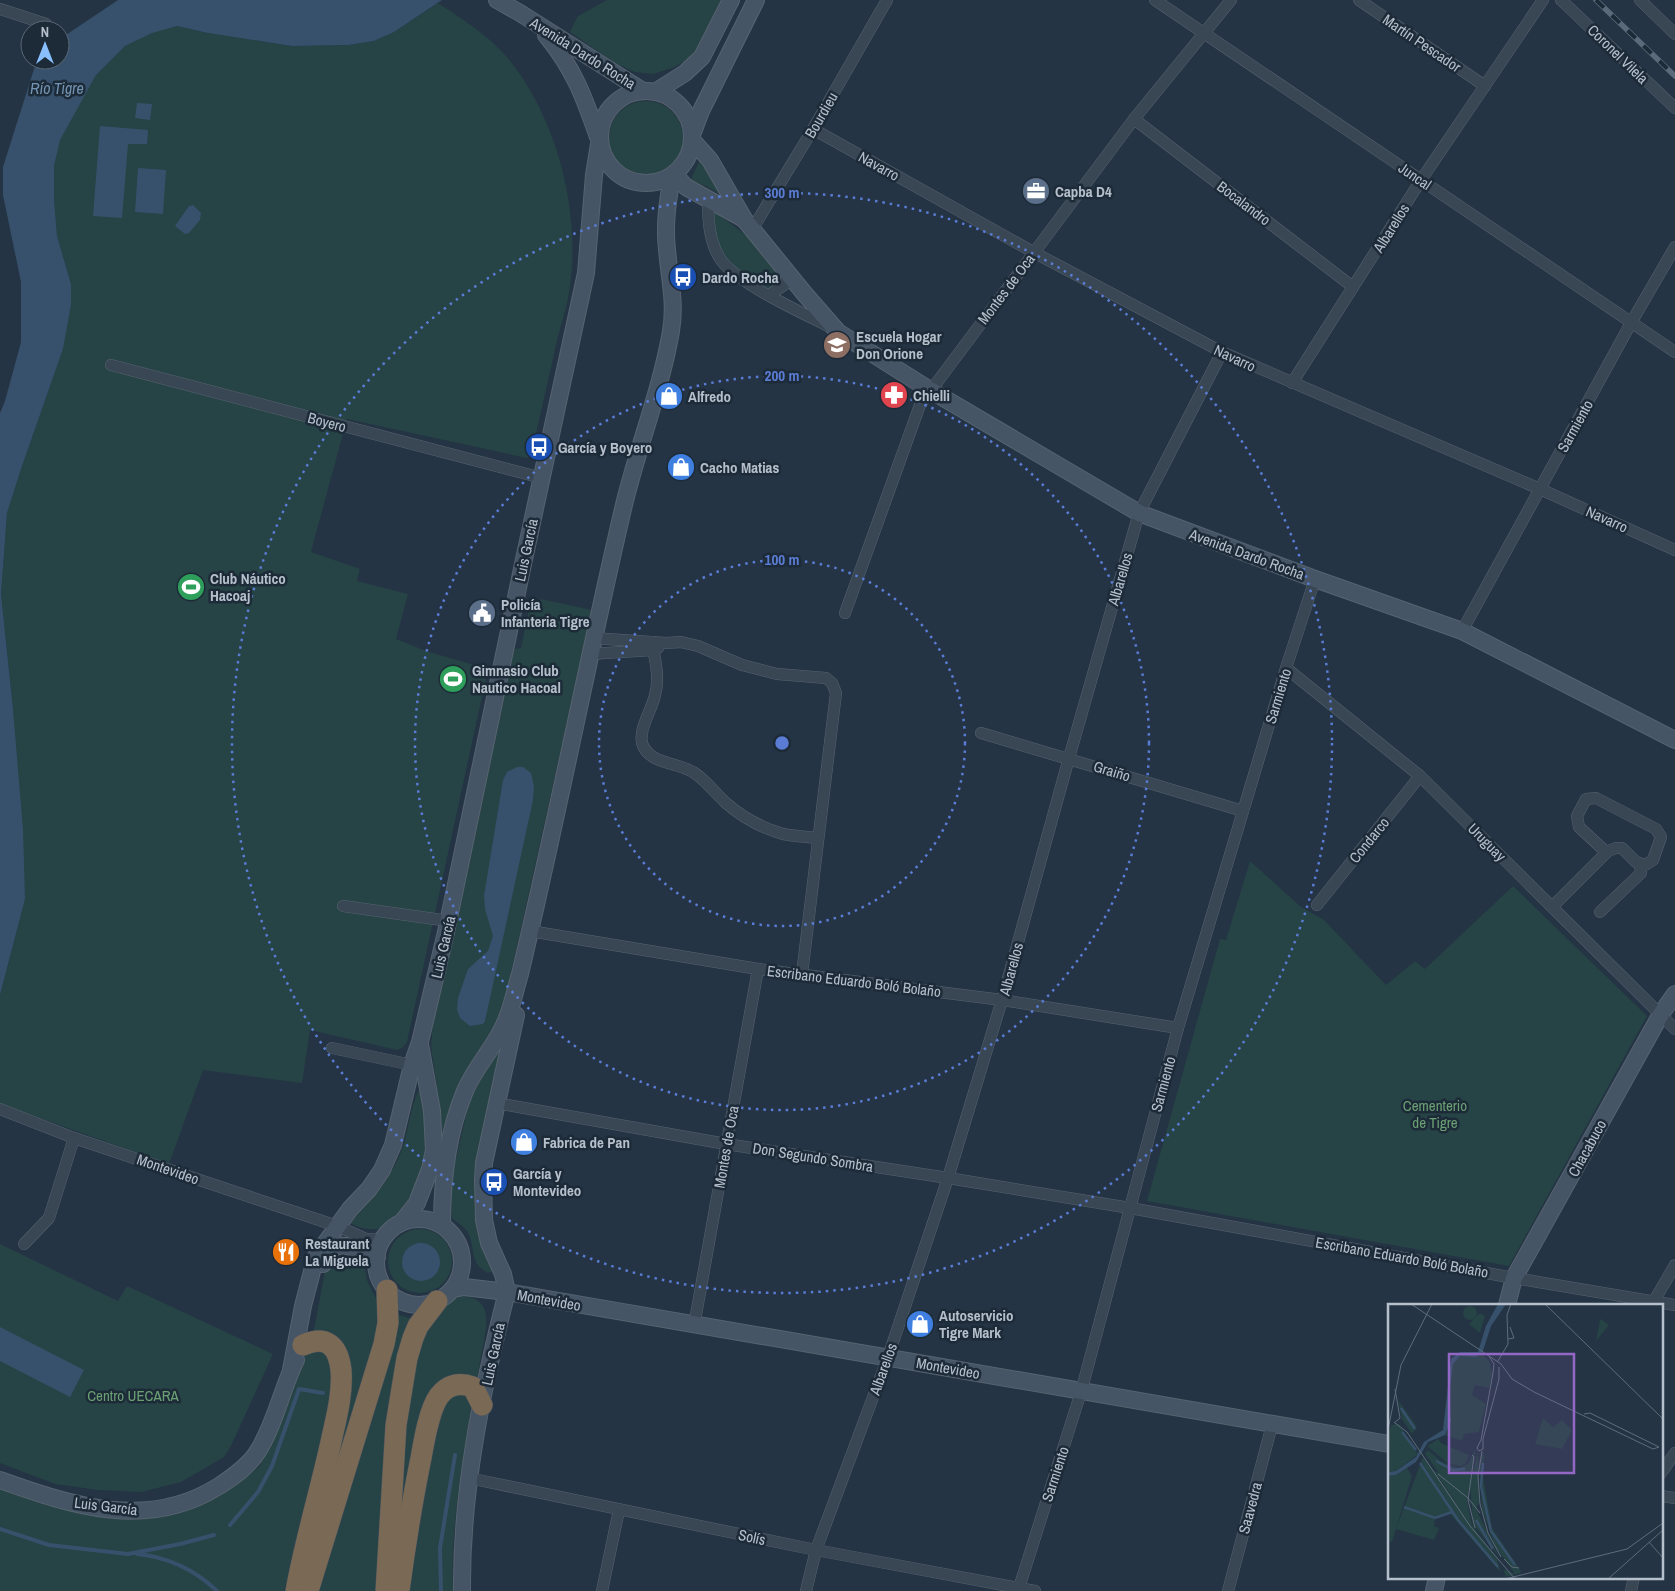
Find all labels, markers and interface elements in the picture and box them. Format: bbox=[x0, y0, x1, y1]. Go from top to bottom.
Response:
street label: Martín Pescador bbox=[1379, 9, 1465, 77]
street label: Avenida Dardo Rocha bbox=[525, 12, 640, 94]
north arrow bbox=[20, 20, 70, 70]
street label: Coronel Vilela bbox=[1583, 20, 1653, 88]
text: N bbox=[41, 23, 49, 41]
water label: Río Tigre bbox=[30, 77, 84, 99]
street label: Bourdieu bbox=[799, 88, 843, 142]
street label: Navarro bbox=[855, 146, 903, 186]
street label: Juncal bbox=[1394, 157, 1436, 195]
office icon: Capba D4 bbox=[1021, 176, 1051, 206]
street label: Bocalandro bbox=[1213, 176, 1275, 230]
place label: Capba D4 bbox=[1055, 181, 1112, 202]
text: 300 m bbox=[765, 182, 799, 203]
street label: Albarellos bbox=[1367, 200, 1414, 257]
street label: Montes de Oca bbox=[973, 249, 1040, 329]
bus stop icon: Dardo Rocha bbox=[668, 262, 698, 292]
place label: Dardo Rocha bbox=[702, 267, 779, 288]
place label: Escuela Hogar Don Orione bbox=[856, 326, 942, 364]
school or university icon: Escuela Hogar Don Orione bbox=[822, 330, 852, 360]
street label: Navarro bbox=[1211, 339, 1259, 377]
text: 200 m bbox=[765, 365, 799, 386]
pharmacy icon: Chielli bbox=[879, 380, 909, 410]
shop icon: Alfredo bbox=[654, 381, 684, 411]
place label: Chielli bbox=[913, 385, 950, 406]
place label: Alfredo bbox=[688, 386, 731, 407]
street label: Sarmiento bbox=[1552, 396, 1598, 456]
street label: Boyero bbox=[305, 407, 349, 437]
bus stop icon: García y Boyero bbox=[524, 432, 554, 462]
place label: García y Boyero bbox=[558, 437, 652, 458]
shop icon: Cacho Matias bbox=[666, 452, 696, 482]
place label: Cacho Matias bbox=[700, 457, 779, 478]
street label: Navarro bbox=[1583, 501, 1631, 538]
street label: Luis García bbox=[509, 517, 543, 583]
street label: Avenida Dardo Rocha bbox=[1186, 523, 1308, 585]
text: 100 m bbox=[765, 549, 799, 570]
street label: Albarellos bbox=[1102, 550, 1138, 609]
place label: Club Náutico Hacoaj bbox=[210, 568, 286, 606]
sports icon: Club Náutico Hacoaj bbox=[176, 572, 206, 602]
place label: Policía Infanteria Tigre bbox=[501, 594, 590, 632]
public building icon: Policía Infanteria Tigre bbox=[467, 598, 497, 628]
place label: Gimnasio Club Nautico Hacoal bbox=[472, 660, 561, 698]
sports icon: Gimnasio Club Nautico Hacoal bbox=[438, 664, 468, 694]
street label: Sarmiento bbox=[1260, 666, 1296, 726]
centre of rings bbox=[773, 734, 791, 752]
street label: Graiño bbox=[1091, 755, 1133, 787]
street label: Condarco bbox=[1344, 813, 1394, 867]
street label: Uruguay bbox=[1463, 818, 1511, 866]
street label: Luis García bbox=[426, 914, 460, 980]
street label: Albarellos bbox=[994, 940, 1028, 999]
street label: Escribano Eduardo Boló Bolaño bbox=[766, 960, 942, 1002]
street label: Sarmiento bbox=[1146, 1054, 1181, 1114]
park label: Cementerio de Tigre bbox=[1403, 1095, 1467, 1133]
street label: Montes de Oca bbox=[708, 1104, 744, 1190]
street label: Chacabuco bbox=[1563, 1116, 1611, 1180]
shop icon: Fabrica de Pan bbox=[509, 1127, 539, 1157]
place label: Fabrica de Pan bbox=[543, 1132, 630, 1153]
street label: Don Segundo Sombra bbox=[751, 1137, 875, 1177]
street label: Montevideo bbox=[134, 1149, 202, 1189]
place label: García y Montevideo bbox=[513, 1163, 581, 1201]
bus stop icon: García y Montevideo bbox=[479, 1167, 509, 1197]
street label: Escribano Eduardo Boló Bolaño bbox=[1314, 1231, 1490, 1283]
place label: Restaurant La Miguela bbox=[305, 1233, 369, 1271]
restaurant icon: Restaurant La Miguela bbox=[271, 1237, 301, 1267]
street label: Montevideo bbox=[516, 1284, 583, 1316]
inset map bbox=[1388, 1304, 1662, 1578]
place label: Autoservicio Tigre Mark bbox=[939, 1305, 1014, 1343]
shop icon: Autoservicio Tigre Mark bbox=[905, 1309, 935, 1339]
street label: Luis García bbox=[476, 1321, 510, 1387]
street label: Albarellos bbox=[864, 1340, 902, 1399]
street label: Montevideo bbox=[915, 1352, 982, 1384]
park label: Centro UECARA bbox=[87, 1385, 180, 1406]
street label: Sarmiento bbox=[1036, 1444, 1074, 1504]
street label: Saavedra bbox=[1233, 1480, 1267, 1536]
street label: Luis García bbox=[73, 1492, 139, 1520]
street label: Solís bbox=[736, 1524, 768, 1550]

